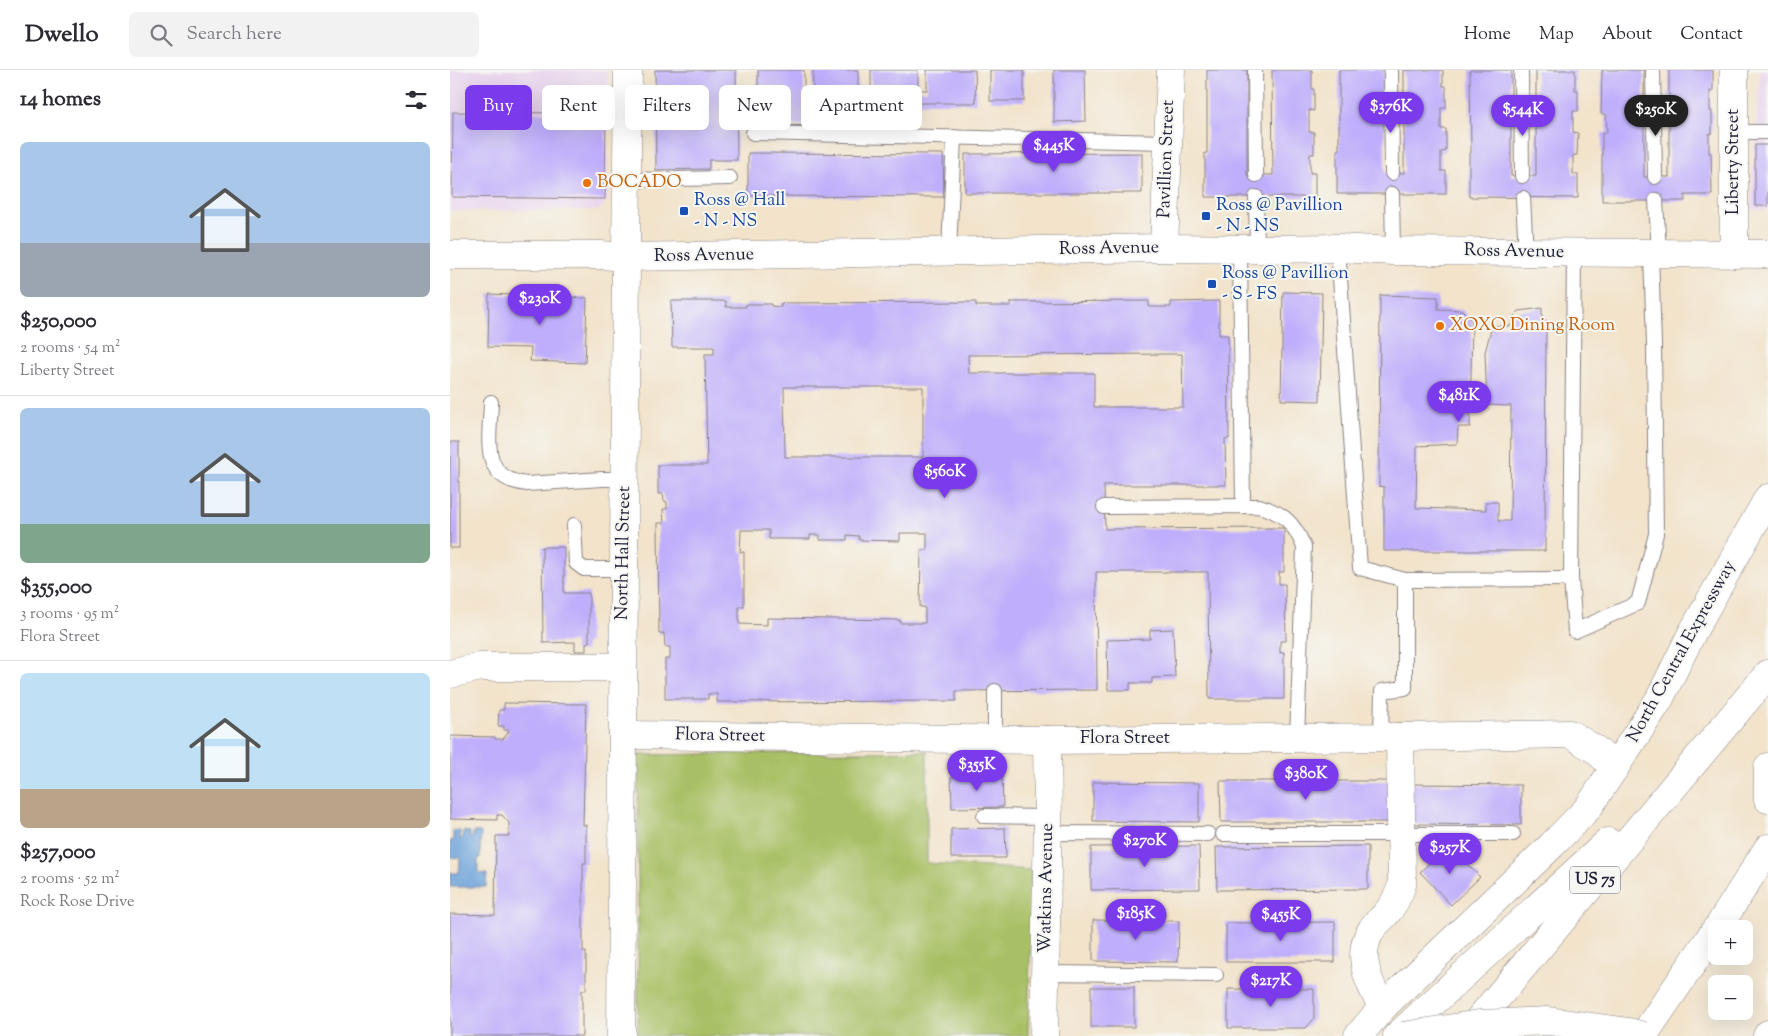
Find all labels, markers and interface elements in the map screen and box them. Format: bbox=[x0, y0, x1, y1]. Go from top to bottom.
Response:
search box bbox=[129, 12, 479, 57]
text: Dwello bbox=[25, 18, 99, 52]
icon: search bbox=[147, 21, 175, 49]
text: Search here bbox=[187, 21, 282, 48]
text: Home bbox=[1464, 22, 1511, 48]
text: Map bbox=[1539, 22, 1574, 48]
text: About bbox=[1602, 22, 1652, 48]
text: Contact bbox=[1680, 22, 1743, 48]
text: 14 homes bbox=[20, 85, 101, 115]
chip: Buy bbox=[465, 85, 532, 130]
chip: Rent bbox=[542, 85, 615, 130]
chip: Filters bbox=[625, 85, 709, 130]
chip: New bbox=[719, 85, 791, 130]
chip: Apartment bbox=[801, 85, 922, 130]
icon: filters bbox=[402, 86, 430, 114]
pin: $376K bbox=[1356, 92, 1426, 134]
pin: $544K bbox=[1488, 94, 1558, 137]
pin: $250K bbox=[1621, 94, 1691, 137]
text: $376K bbox=[1370, 96, 1412, 119]
street label: Pavillion Street bbox=[1152, 99, 1182, 219]
text: $544K bbox=[1502, 99, 1544, 122]
text: $250K bbox=[1635, 99, 1677, 122]
street label: Liberty Street bbox=[1721, 109, 1747, 215]
pin: $445K bbox=[1019, 131, 1089, 173]
text: $445K bbox=[1033, 135, 1075, 158]
place label: BOCADO bbox=[597, 170, 682, 196]
icon: home bbox=[180, 175, 270, 265]
marker: BOCADO bbox=[581, 177, 593, 189]
place label: Ross @ Hall - N - NS bbox=[694, 188, 785, 235]
place label: Ross @ Pavillion - N - NS bbox=[1216, 193, 1343, 240]
marker: Ross @ Hall - N - NS bbox=[678, 205, 690, 217]
marker: Ross @ Pavillion - N - NS bbox=[1200, 210, 1212, 222]
street label: Ross Avenue bbox=[1059, 235, 1159, 263]
street label: Ross Avenue bbox=[1464, 238, 1564, 266]
street label: Ross Avenue bbox=[654, 242, 754, 270]
place label: Ross @ Pavillion - S - FS bbox=[1222, 261, 1349, 308]
marker: Ross @ Pavillion - S - FS bbox=[1206, 278, 1218, 290]
pin: $230K bbox=[505, 284, 575, 326]
text: $230K bbox=[519, 288, 561, 311]
text: $250,000 bbox=[20, 307, 97, 337]
place label: XOXO Dining Room bbox=[1450, 313, 1615, 339]
marker: XOXO Dining Room bbox=[1434, 320, 1446, 332]
text: 2 rooms · 54 m² bbox=[20, 337, 120, 360]
text: Liberty Street bbox=[20, 360, 114, 383]
pin: $481K bbox=[1424, 380, 1494, 423]
text: $481K bbox=[1438, 385, 1480, 408]
icon: home bbox=[180, 440, 270, 530]
pin: $560K bbox=[910, 456, 980, 499]
text: $560K bbox=[924, 461, 966, 484]
street label: North Hall Street bbox=[610, 486, 638, 620]
street label: North Central Expressway bbox=[1621, 556, 1743, 748]
text: $355,000 bbox=[20, 573, 92, 603]
text: 3 rooms · 95 m² bbox=[20, 603, 119, 626]
text: Flora Street bbox=[20, 626, 100, 649]
icon: home bbox=[180, 705, 270, 795]
street label: Flora Street bbox=[675, 722, 765, 750]
street label: Flora Street bbox=[1080, 726, 1170, 752]
pin: $355K bbox=[942, 750, 1012, 792]
text: $355K bbox=[958, 754, 996, 777]
pin: $380K bbox=[1271, 758, 1341, 801]
text: $380K bbox=[1284, 763, 1328, 786]
street label: Watkins Avenue bbox=[1033, 823, 1061, 953]
pin: $270K bbox=[1110, 826, 1180, 868]
text: $270K bbox=[1123, 830, 1167, 853]
pin: $257K bbox=[1415, 832, 1485, 875]
text: $257K bbox=[1429, 837, 1471, 860]
text: $257,000 bbox=[20, 838, 96, 868]
road number: US 75 bbox=[1570, 866, 1620, 894]
text: 2 rooms · 52 m² bbox=[20, 868, 120, 891]
text: Rock Rose Drive bbox=[20, 891, 134, 914]
pin: $185K bbox=[1101, 898, 1171, 941]
pin: $455K bbox=[1246, 900, 1316, 942]
text: $185K bbox=[1116, 903, 1156, 926]
text: $455K bbox=[1261, 904, 1301, 927]
map controls bbox=[1708, 920, 1753, 1020]
button: + bbox=[1708, 920, 1753, 965]
pin: $217K bbox=[1236, 966, 1306, 1008]
text: $217K bbox=[1250, 970, 1292, 993]
button: − bbox=[1708, 975, 1753, 1020]

